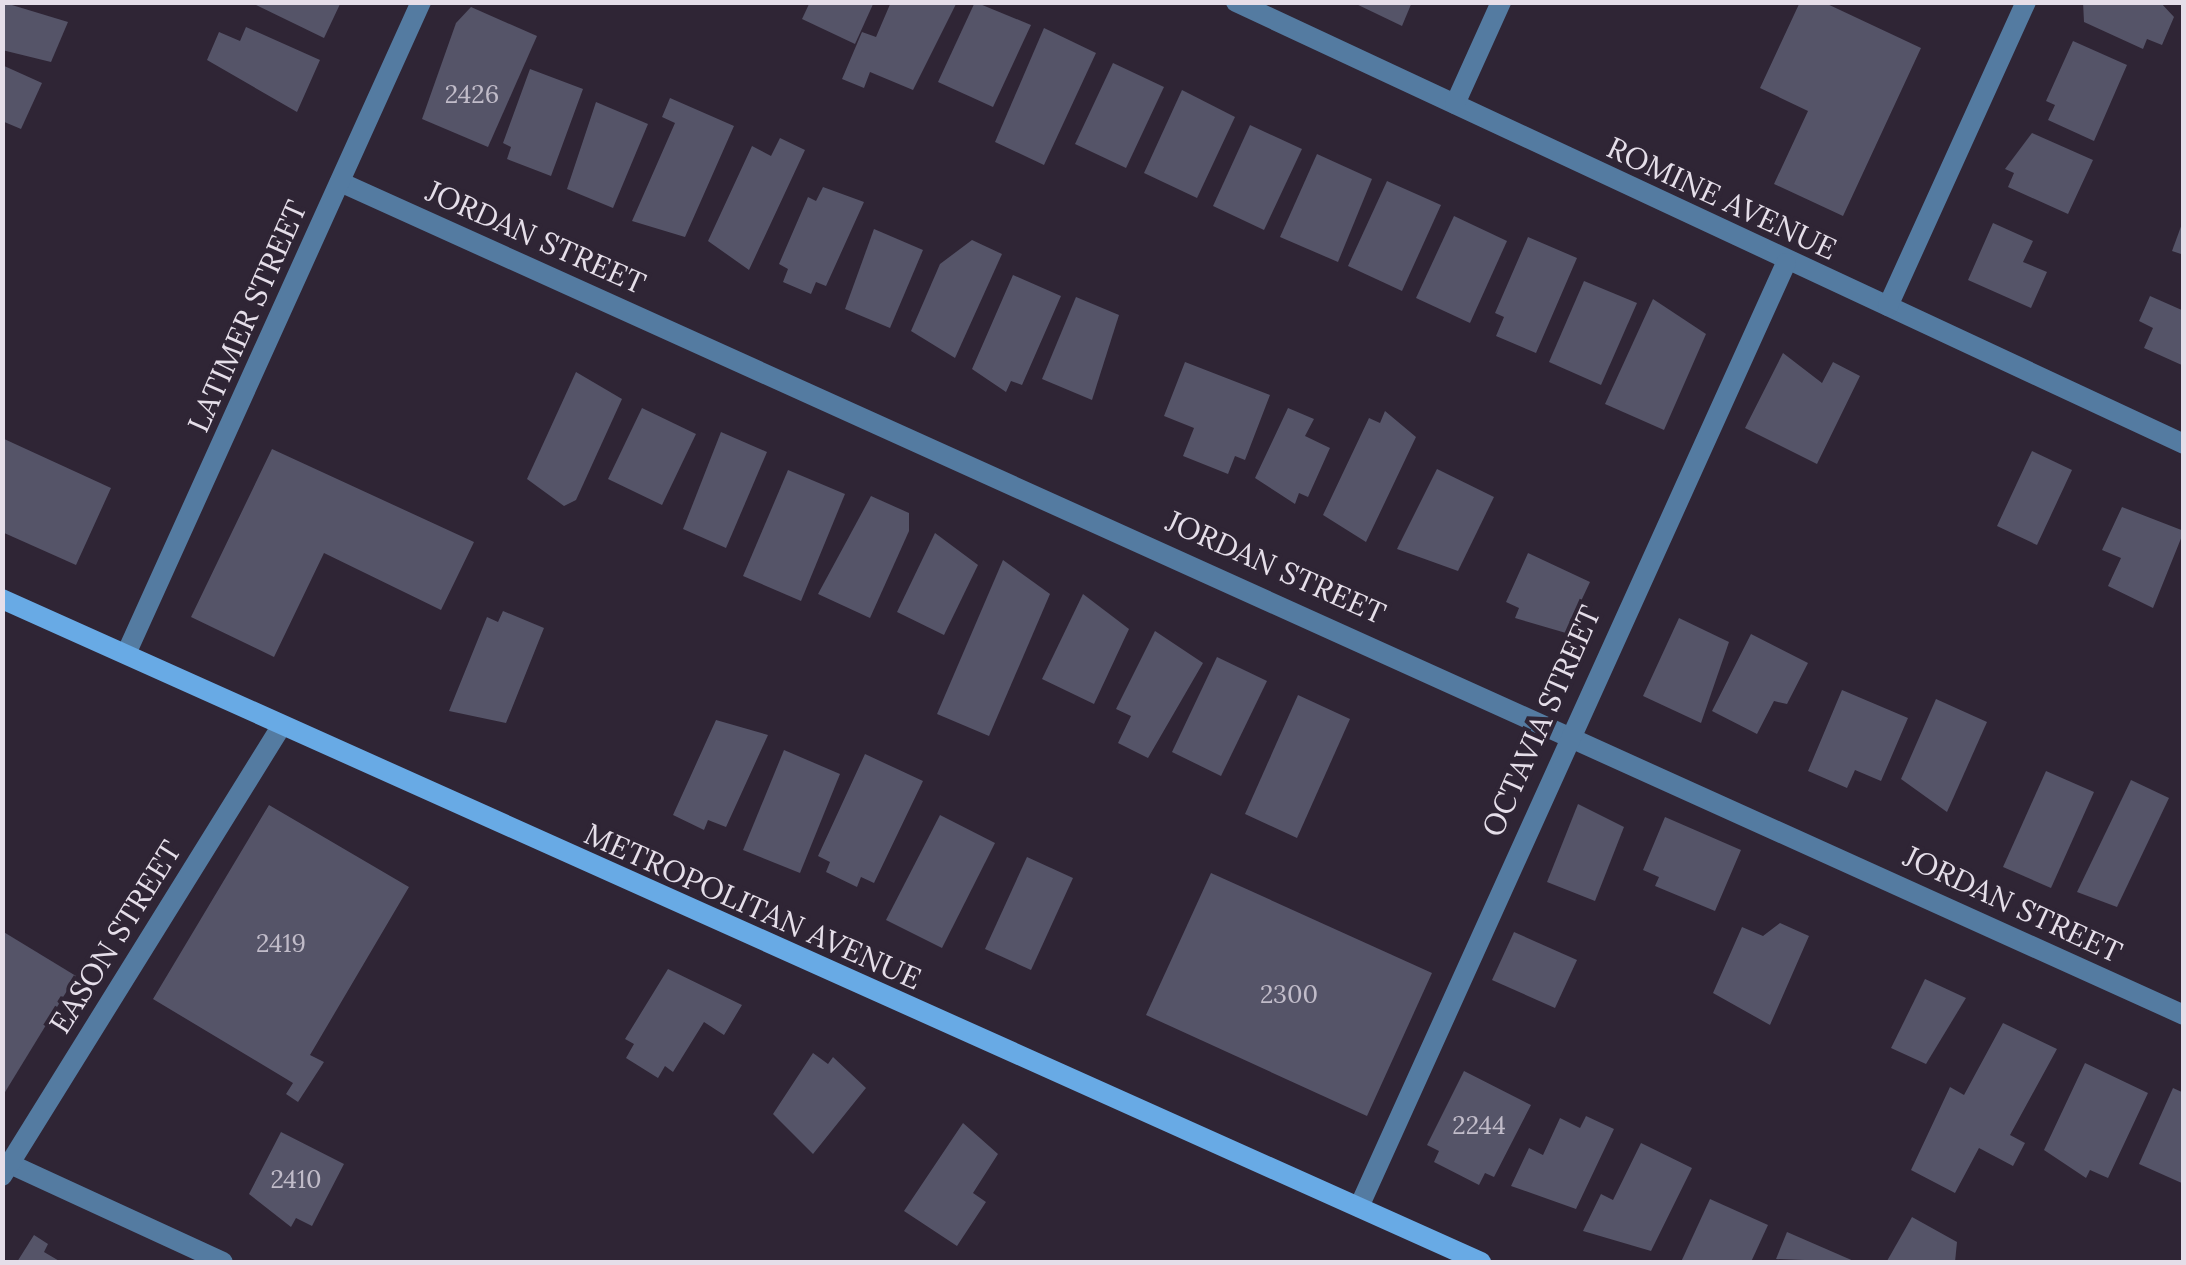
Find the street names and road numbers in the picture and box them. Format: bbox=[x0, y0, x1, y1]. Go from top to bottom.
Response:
street label: ROMINE AVENUE bbox=[1601, 129, 1843, 267]
street label: JORDAN STREET bbox=[421, 172, 651, 302]
street label: LATIMER STREET bbox=[180, 195, 314, 437]
street label: JORDAN STREET bbox=[1161, 502, 1391, 632]
street label: OCTAVIA STREET bbox=[1474, 600, 1608, 842]
street label: METROPOLITAN AVENUE bbox=[579, 815, 927, 997]
street label: EASON STREET bbox=[41, 834, 189, 1040]
street label: JORDAN STREET bbox=[1898, 838, 2128, 970]

